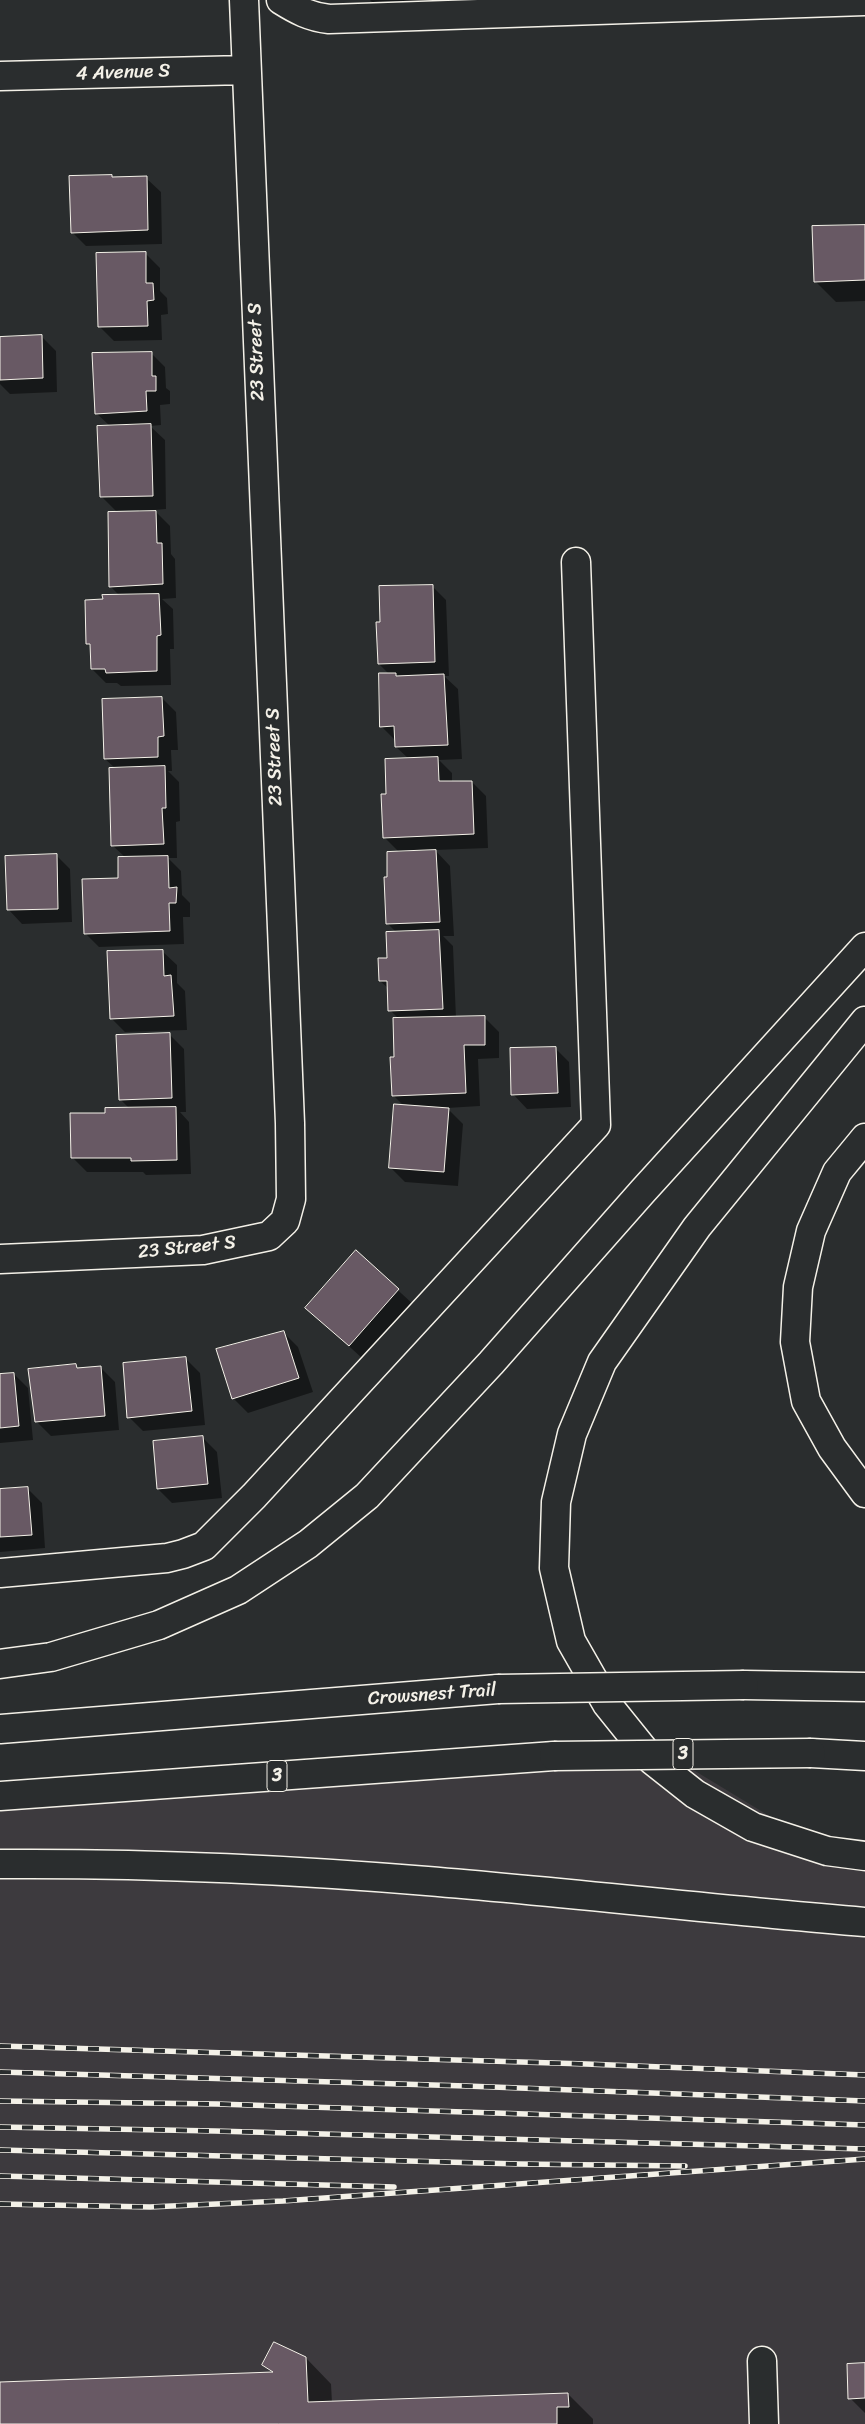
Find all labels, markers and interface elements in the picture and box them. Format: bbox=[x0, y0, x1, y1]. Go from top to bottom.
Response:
street label: 4 Avenue S bbox=[75, 60, 171, 86]
street label: 23 Street S bbox=[244, 302, 270, 402]
street label: 23 Street S bbox=[262, 707, 288, 807]
street label: 23 Street S bbox=[137, 1232, 237, 1264]
street label: Crowsnest Trail bbox=[367, 1679, 497, 1711]
road number: 3 bbox=[673, 1738, 693, 1770]
road number: 3 bbox=[267, 1760, 287, 1792]

